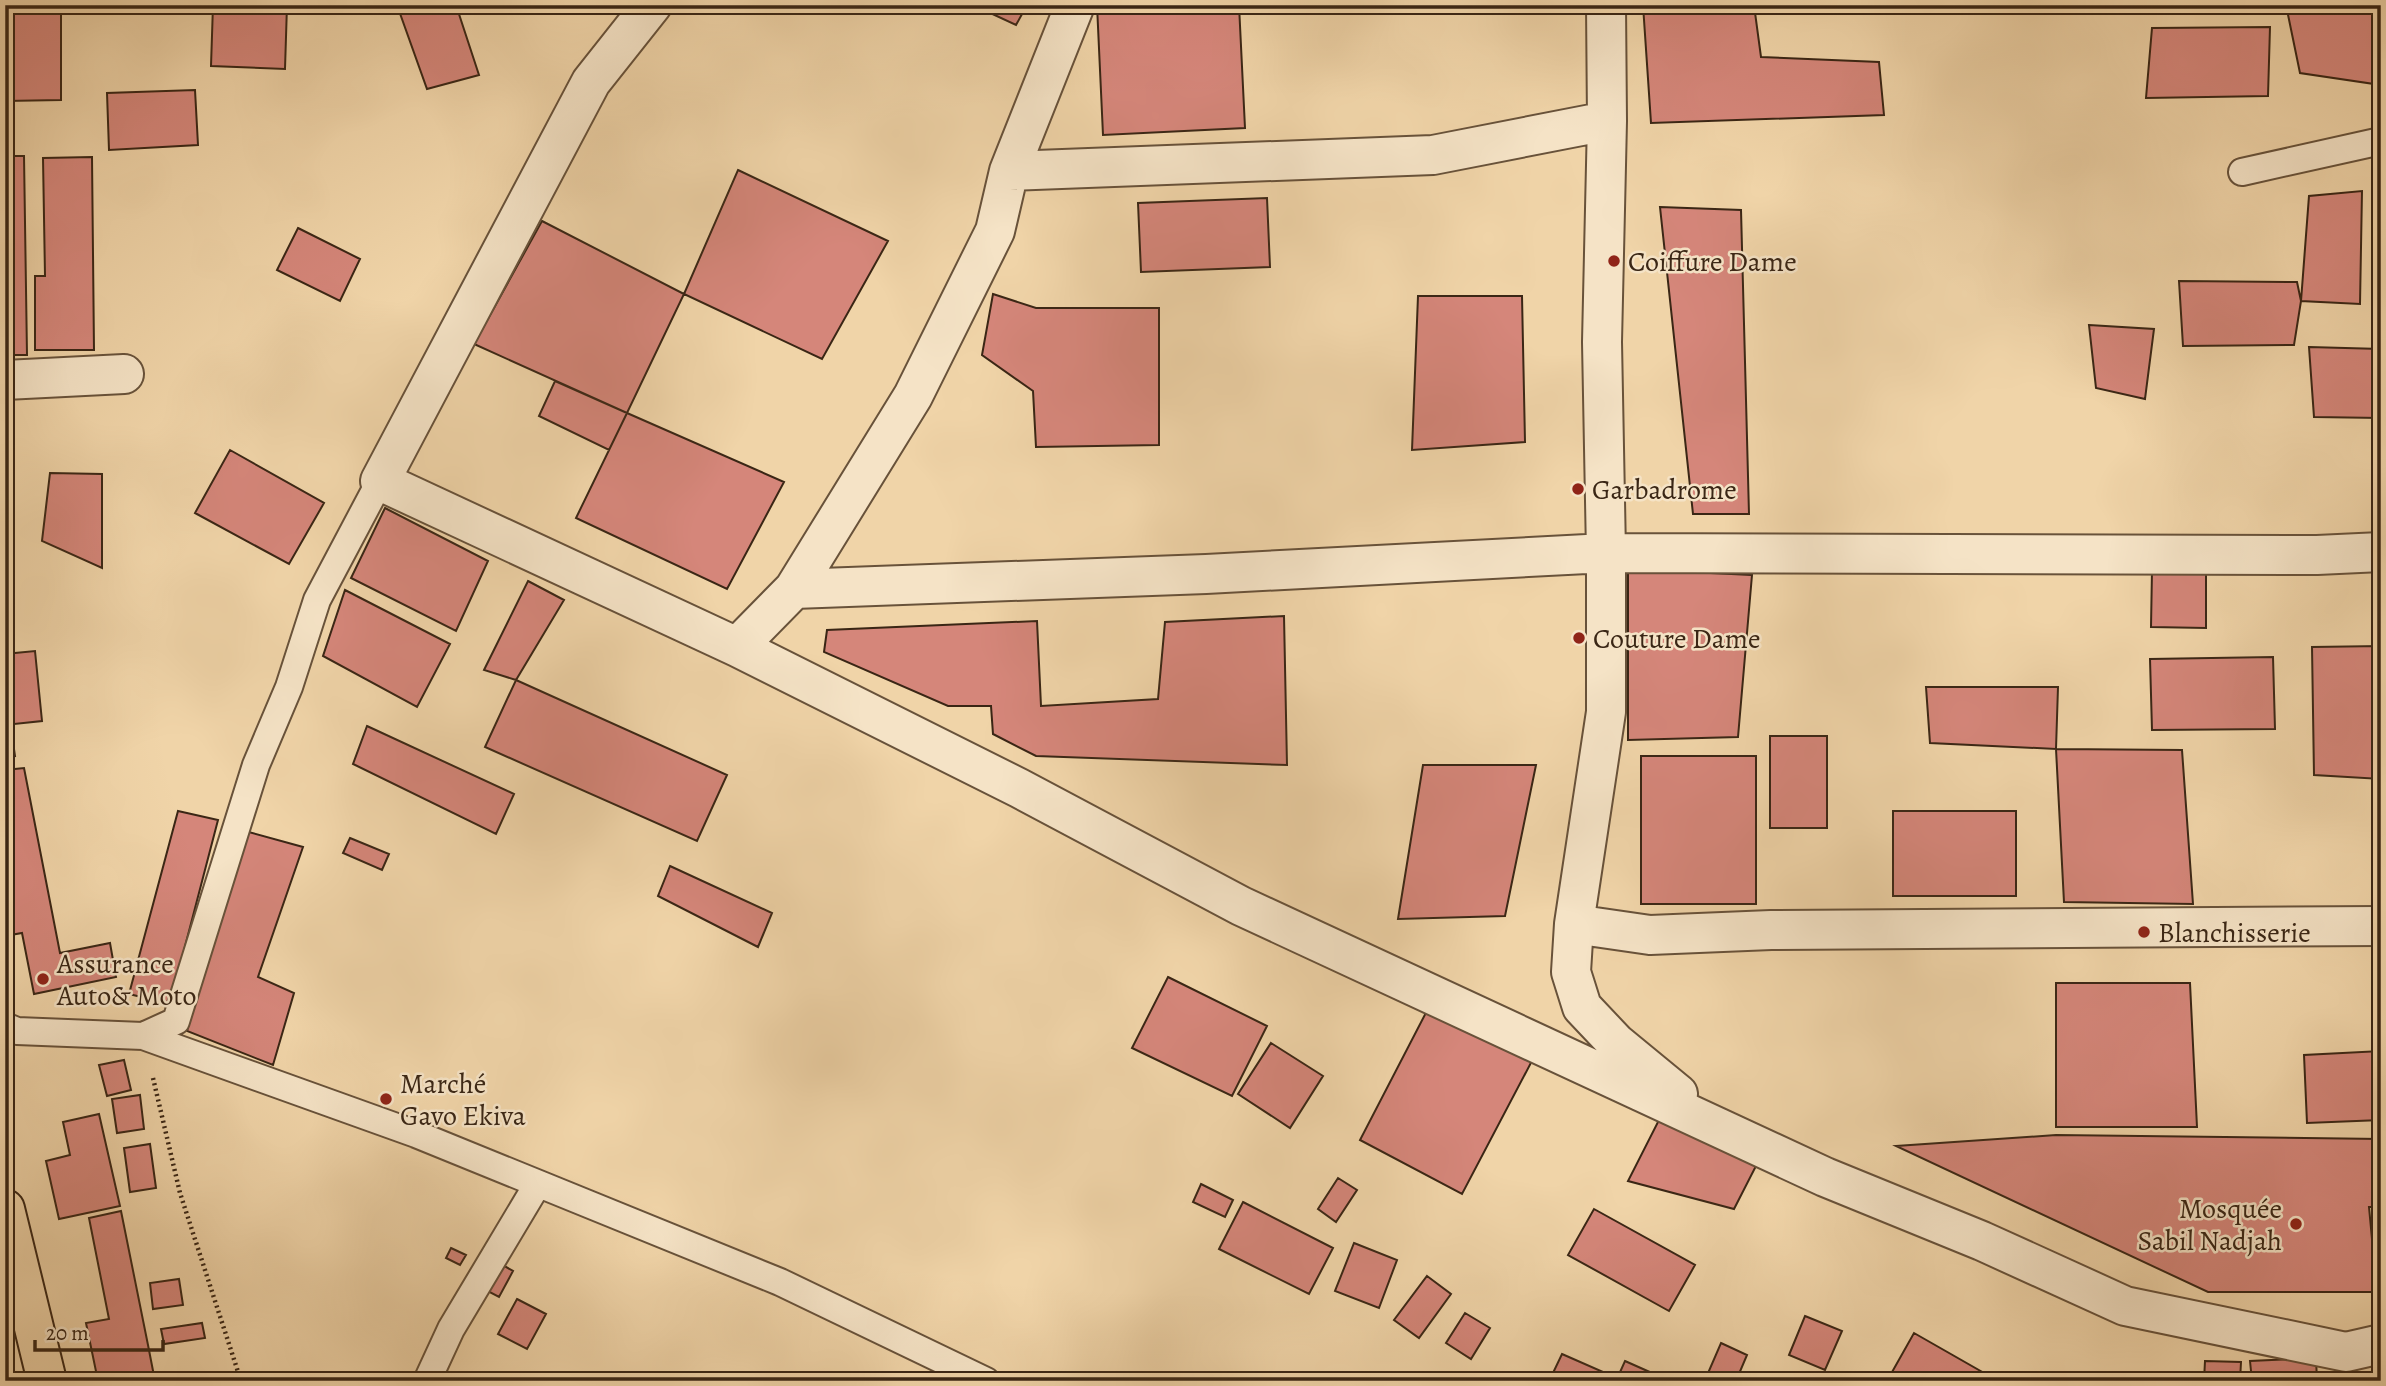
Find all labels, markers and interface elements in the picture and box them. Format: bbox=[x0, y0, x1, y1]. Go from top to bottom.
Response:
place label: Coiffure Dame bbox=[1628, 243, 1797, 281]
marker: Coiffure Dame bbox=[1606, 253, 1622, 269]
place label: Garbadrome bbox=[1592, 471, 1737, 509]
marker: Garbadrome bbox=[1570, 481, 1586, 497]
place label: Couture Dame bbox=[1593, 620, 1761, 658]
marker: Couture Dame bbox=[1571, 630, 1587, 646]
place label: Blanchisserie bbox=[2158, 914, 2311, 952]
marker: Blanchisserie bbox=[2136, 924, 2152, 940]
place label: Assurance Auto& Moto bbox=[56, 945, 197, 1015]
marker: Assurance Auto& Moto bbox=[35, 971, 51, 987]
place label: Marché Gavo Ekiva bbox=[400, 1065, 526, 1135]
marker: Marché Gavo Ekiva bbox=[378, 1091, 394, 1107]
place label: Mosquée Sabil Nadjah bbox=[2138, 1190, 2282, 1260]
marker: Mosquée Sabil Nadjah bbox=[2288, 1216, 2304, 1232]
scale bar bbox=[35, 1309, 163, 1353]
text: 20 m bbox=[46, 1319, 89, 1347]

